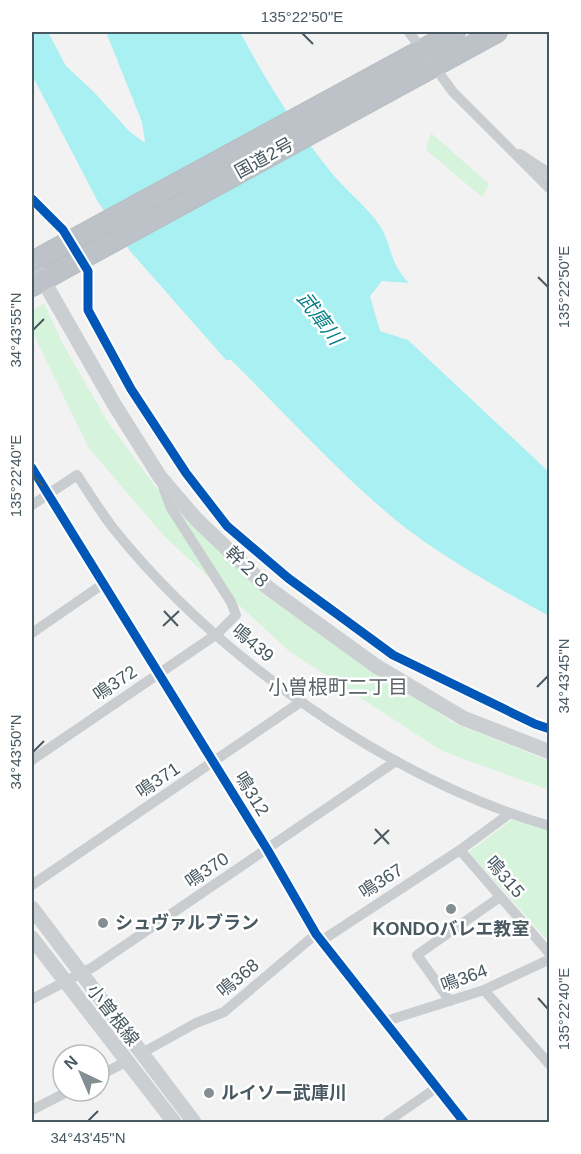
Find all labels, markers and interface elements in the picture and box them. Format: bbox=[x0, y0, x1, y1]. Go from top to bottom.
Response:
text: 135°22'50"E bbox=[261, 8, 343, 25]
street label: 国道2号 bbox=[231, 134, 297, 182]
text: 135°22'50"E bbox=[555, 246, 572, 328]
water label: 武庫川 bbox=[293, 287, 348, 350]
text: 34°43'55"N bbox=[7, 292, 24, 368]
text: 135°22'40"E bbox=[7, 435, 24, 517]
street label: 幹２８ bbox=[221, 542, 275, 594]
street label: 鳴439 bbox=[228, 620, 278, 666]
text: 34°43'45"N bbox=[555, 638, 572, 714]
street label: 鳴372 bbox=[89, 661, 141, 705]
district label: 小曽根町二丁目 bbox=[268, 676, 408, 698]
text: 34°43'50"N bbox=[7, 714, 24, 790]
street label: 鳴371 bbox=[132, 758, 184, 802]
street label: 鳴312 bbox=[231, 768, 273, 820]
street label: 鳴370 bbox=[181, 848, 233, 892]
street label: 鳴315 bbox=[482, 852, 528, 902]
street label: 鳴367 bbox=[355, 860, 407, 902]
marker: KONDOバレエ教室 bbox=[444, 902, 458, 916]
place label: シュヴァルブラン bbox=[115, 912, 259, 933]
marker: シュヴァルブラン bbox=[96, 916, 110, 930]
place label: KONDOバレエ教室 bbox=[373, 919, 530, 939]
street label: 鳴368 bbox=[213, 955, 263, 1001]
street label: 鳴364 bbox=[438, 960, 490, 996]
text: 135°22'40"E bbox=[555, 968, 572, 1050]
street label: 小曽根線 bbox=[83, 980, 143, 1050]
north arrow bbox=[51, 1043, 111, 1103]
text: N bbox=[61, 1052, 81, 1073]
place label: ルイソー武庫川 bbox=[221, 1083, 347, 1103]
marker: ルイソー武庫川 bbox=[202, 1086, 216, 1100]
text: 34°43'45"N bbox=[50, 1129, 126, 1146]

